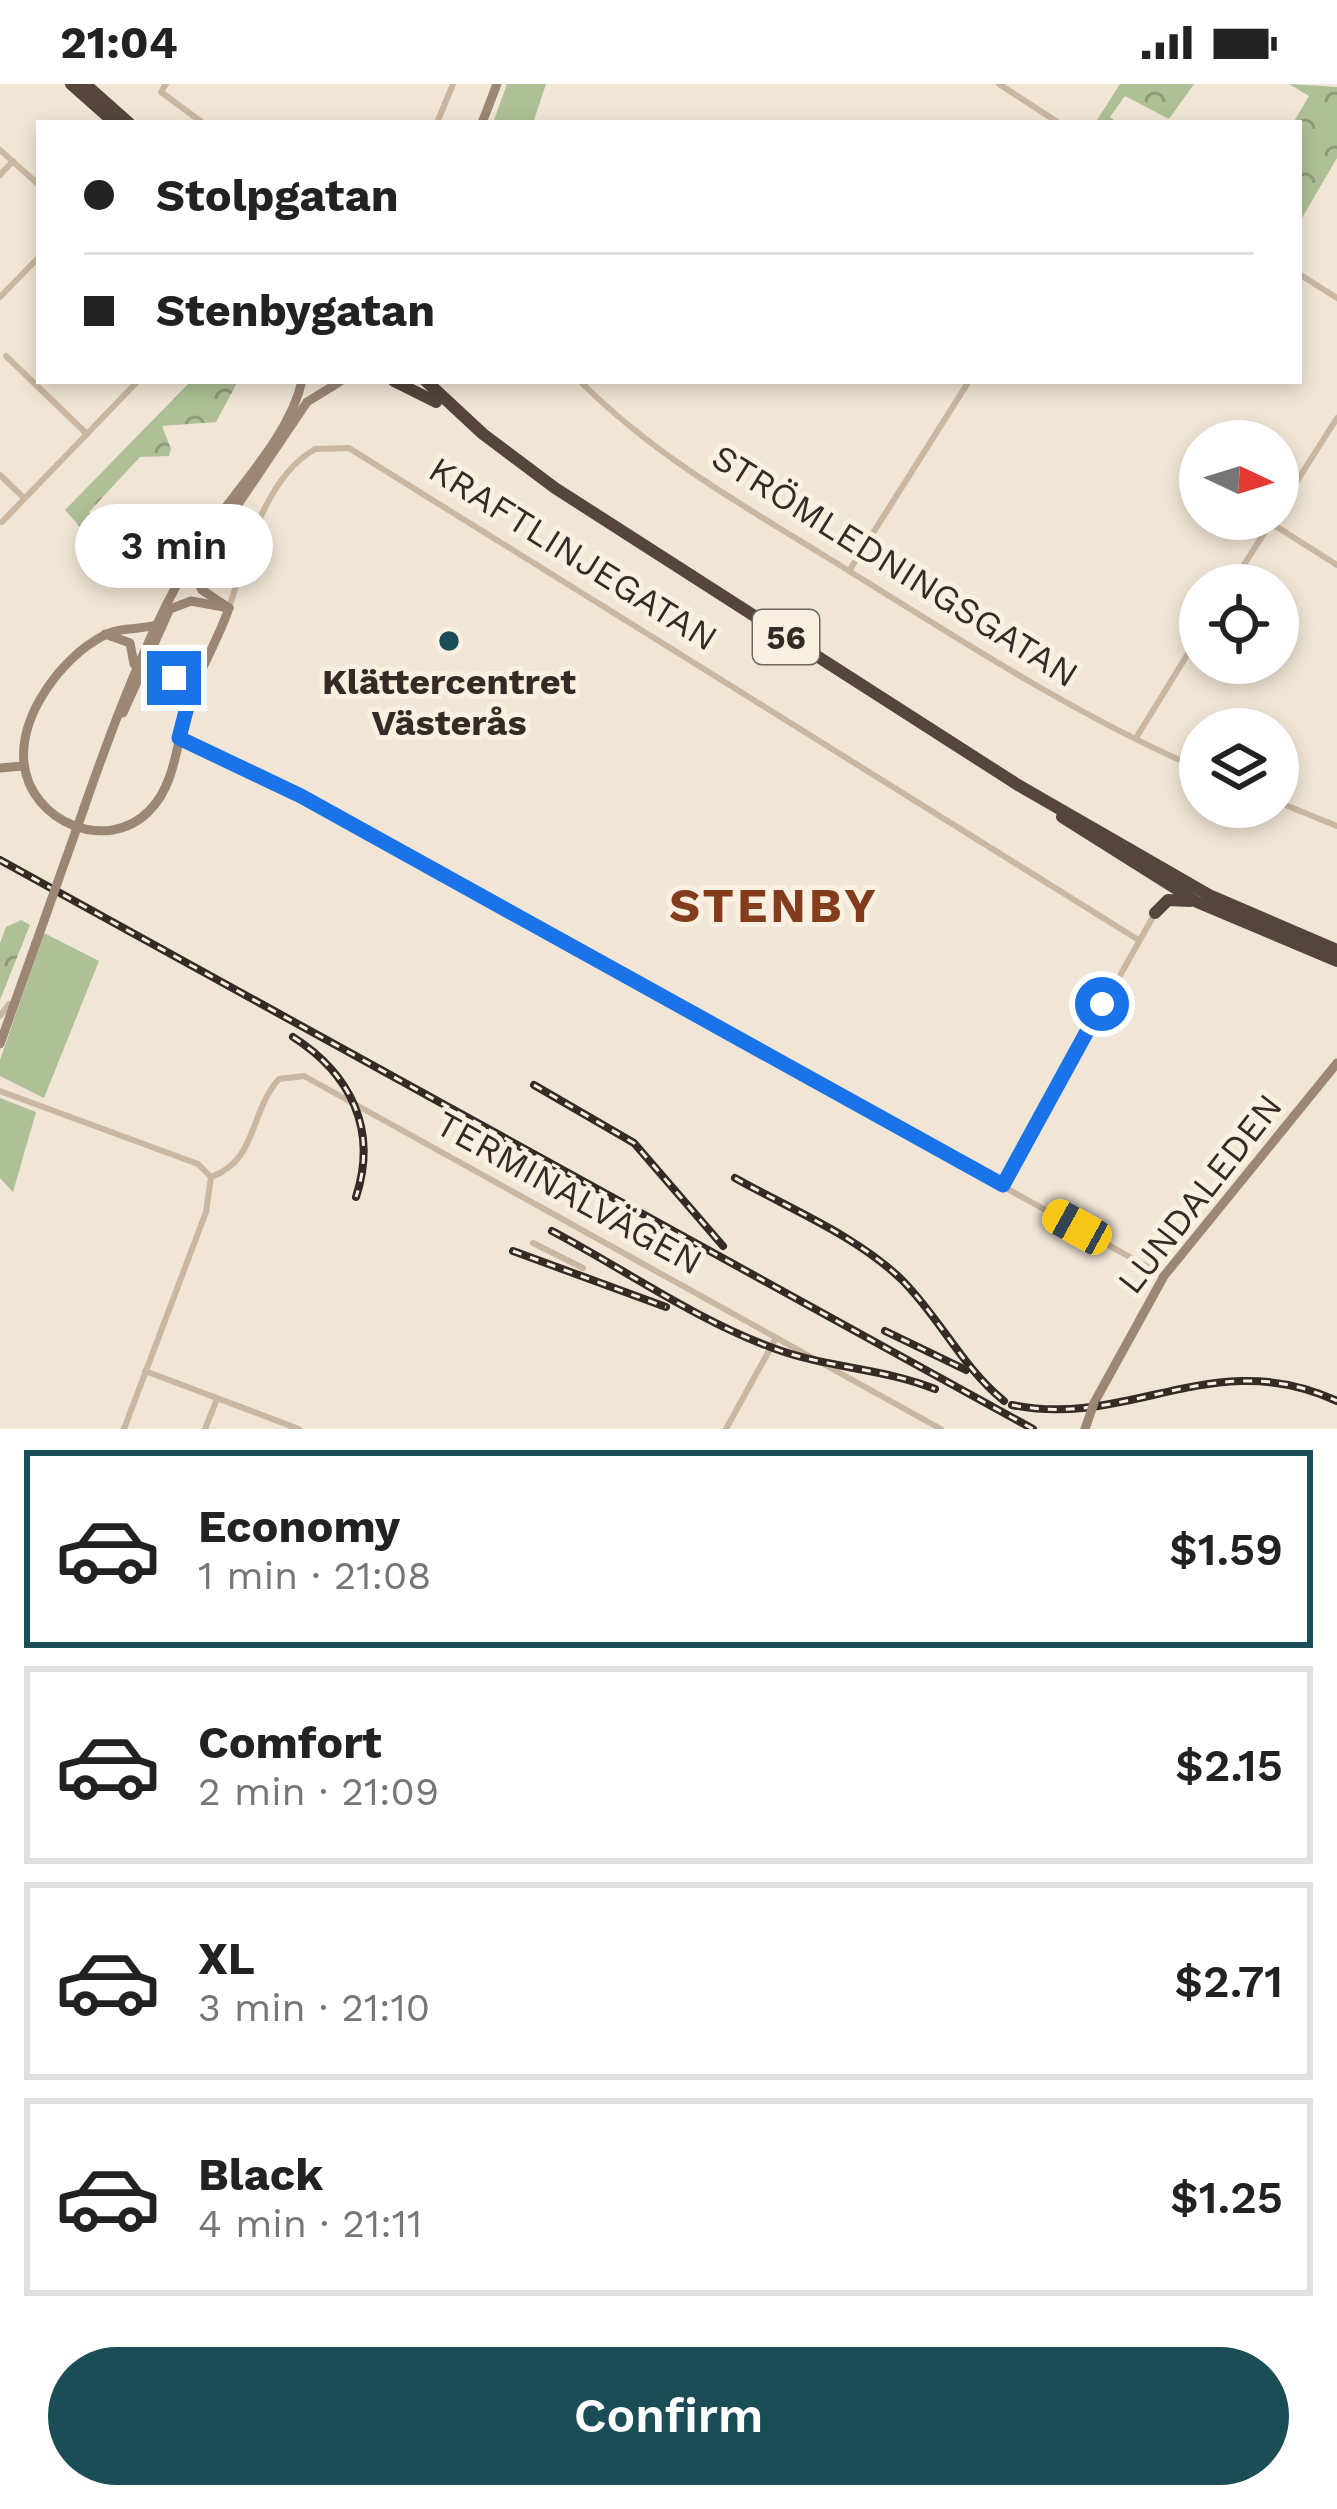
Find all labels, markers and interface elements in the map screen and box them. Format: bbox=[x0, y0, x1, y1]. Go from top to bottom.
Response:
text: 21:04 bbox=[60, 16, 178, 69]
text: Stolpgatan bbox=[156, 169, 399, 222]
text: Stenbygatan bbox=[156, 284, 435, 337]
north arrow bbox=[1179, 420, 1299, 540]
map controls bbox=[1179, 420, 1299, 828]
street label: STRÖMLEDNINGSGATAN bbox=[704, 436, 1086, 696]
street label: KRAFTLINJEGATAN bbox=[421, 448, 725, 660]
callout: 3 min bbox=[75, 504, 273, 588]
text: 3 min bbox=[121, 523, 227, 568]
button: locate bbox=[1179, 564, 1299, 684]
road number: 56 bbox=[753, 610, 819, 664]
marker: Klättercentret Västerås bbox=[436, 628, 462, 654]
route end bbox=[147, 651, 201, 705]
place label: Klättercentret Västerås bbox=[322, 661, 576, 744]
button: layers bbox=[1179, 708, 1299, 828]
district label: STENBY bbox=[669, 877, 879, 934]
route start bbox=[1075, 977, 1129, 1031]
street label: LUNDALEDEN bbox=[1109, 1086, 1291, 1302]
street label: TERMINALVÄGEN bbox=[429, 1102, 709, 1284]
car bbox=[1037, 1194, 1117, 1260]
icon: car bbox=[54, 1495, 162, 1603]
text: Economy bbox=[198, 1500, 400, 1553]
text: $1.59 bbox=[1169, 1523, 1283, 1576]
text: 1 min · 21:08 bbox=[198, 1553, 431, 1598]
icon: car bbox=[54, 1711, 162, 1819]
text: Comfort bbox=[198, 1716, 382, 1769]
text: $2.15 bbox=[1175, 1739, 1283, 1792]
text: 2 min · 21:09 bbox=[198, 1769, 439, 1814]
icon: car bbox=[54, 1927, 162, 2035]
text: XL bbox=[198, 1932, 255, 1985]
text: $2.71 bbox=[1175, 1955, 1283, 2008]
text: 3 min · 21:10 bbox=[198, 1985, 430, 2030]
icon: car bbox=[54, 2143, 162, 2251]
text: Black bbox=[198, 2148, 323, 2201]
text: $1.25 bbox=[1170, 2171, 1283, 2224]
text: 4 min · 21:11 bbox=[198, 2201, 422, 2246]
button: Confirm bbox=[48, 2347, 1289, 2485]

